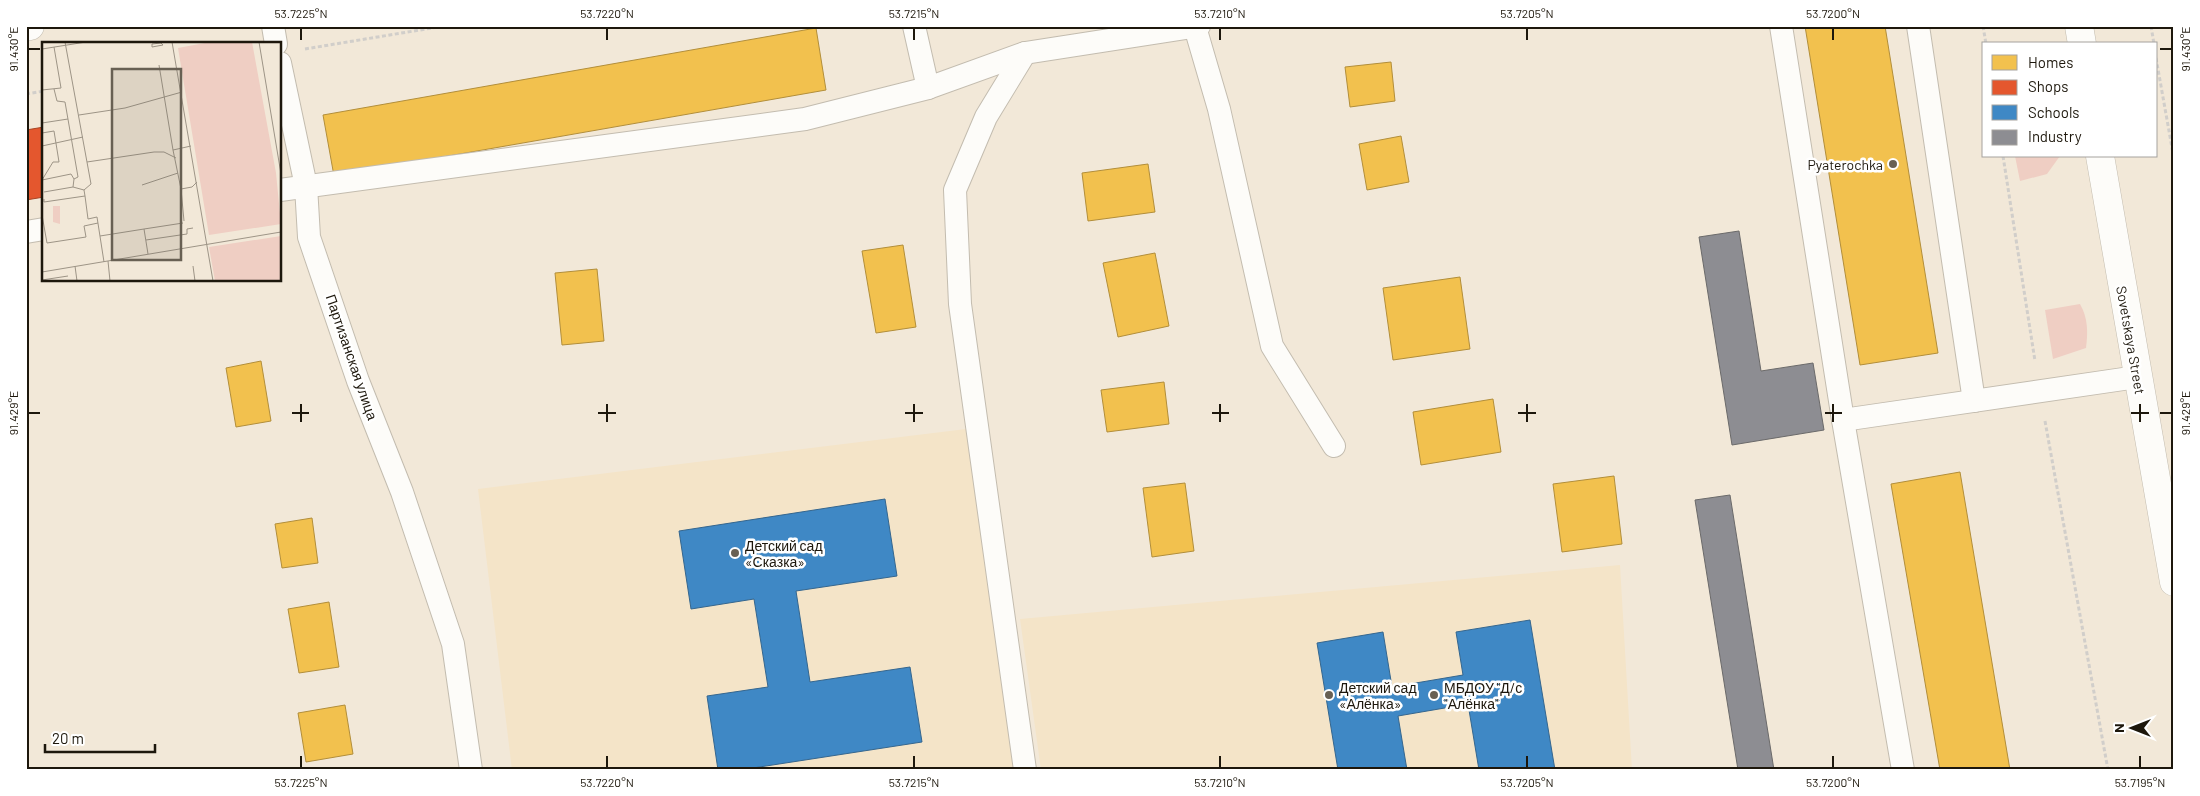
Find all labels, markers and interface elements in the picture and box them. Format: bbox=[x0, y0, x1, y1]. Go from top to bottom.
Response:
text: 53.7225°N bbox=[274, 6, 328, 20]
text: 53.7220°N bbox=[580, 6, 634, 20]
text: 53.7215°N bbox=[889, 6, 939, 20]
text: 53.7210°N bbox=[1194, 6, 1246, 20]
text: 53.7205°N bbox=[1500, 6, 1554, 20]
text: 53.7200°N bbox=[1806, 6, 1860, 20]
text: 91.430°E bbox=[6, 27, 20, 71]
text: 91.430°E bbox=[2178, 27, 2192, 71]
inset map bbox=[42, 42, 281, 281]
legend bbox=[1982, 42, 2158, 158]
text: Homes bbox=[2028, 53, 2073, 71]
text: Shops bbox=[2028, 77, 2068, 95]
text: Schools bbox=[2028, 103, 2080, 121]
text: Industry bbox=[2028, 127, 2082, 145]
place label: Pyaterochka bbox=[1807, 156, 1883, 173]
marker: Pyaterochka bbox=[1887, 158, 1899, 170]
street label: Sovetskaya Street bbox=[2113, 285, 2149, 395]
street label: Партизанская улица bbox=[323, 292, 382, 422]
text: 91.429°E bbox=[6, 391, 20, 435]
text: 91.429°E bbox=[2178, 391, 2192, 435]
place label: Детский сад «Сказка» bbox=[745, 537, 823, 570]
marker: Детский сад «Сказка» bbox=[729, 547, 741, 559]
place label: Детский сад «Алёнка» bbox=[1339, 679, 1417, 712]
place label: МБДОУ "Д/с "Алёнка" bbox=[1444, 679, 1522, 712]
marker: Детский сад «Алёнка» bbox=[1323, 689, 1335, 701]
marker: МБДОУ "Д/с "Алёнка" bbox=[1428, 689, 1440, 701]
north arrow bbox=[2108, 704, 2158, 754]
scale bar bbox=[45, 721, 155, 753]
text: N bbox=[2110, 723, 2127, 733]
text: 20 m bbox=[52, 729, 84, 747]
text: 53.7225°N bbox=[274, 775, 328, 789]
text: 53.7220°N bbox=[580, 775, 634, 789]
text: 53.7215°N bbox=[889, 775, 939, 789]
text: 53.7210°N bbox=[1194, 775, 1246, 789]
text: 53.7205°N bbox=[1500, 775, 1554, 789]
text: 53.7200°N bbox=[1806, 775, 1860, 789]
text: 53.7195°N bbox=[2115, 775, 2165, 789]

